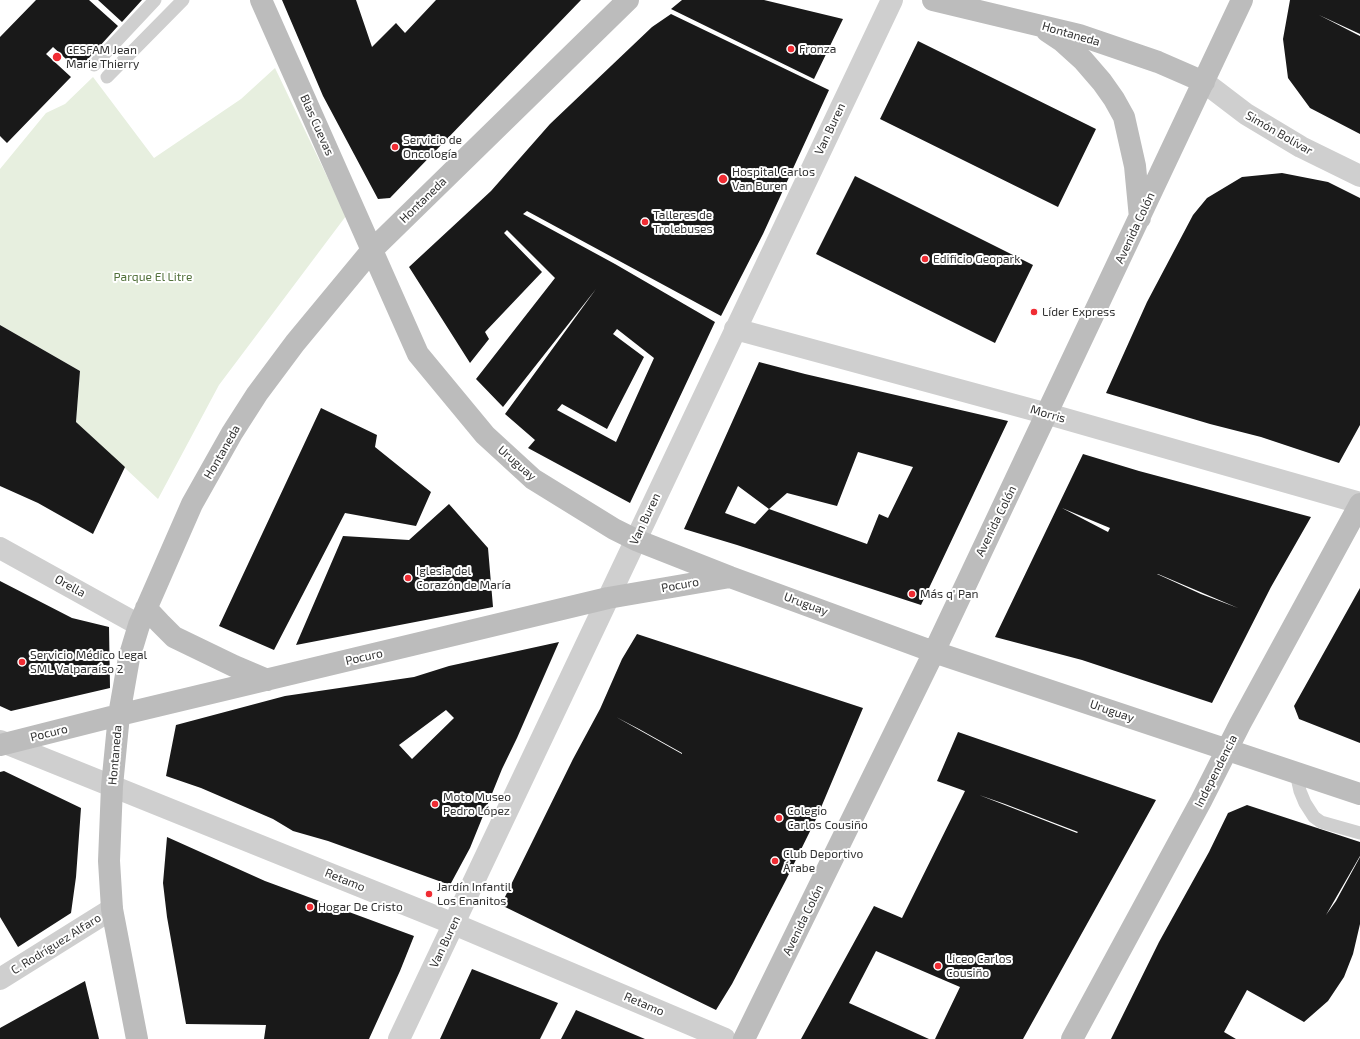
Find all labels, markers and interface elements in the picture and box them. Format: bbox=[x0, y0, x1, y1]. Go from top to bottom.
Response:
street label: Hontaneda bbox=[1040, 19, 1102, 49]
place label: Fronza bbox=[799, 42, 836, 56]
place label: CESFAM Jean Marie Thierry bbox=[66, 43, 139, 71]
marker: Fronza bbox=[786, 44, 796, 54]
marker: CESFAM Jean Marie Thierry bbox=[51, 51, 63, 63]
street label: Blas Cuevas bbox=[297, 92, 337, 158]
street label: Van Buren bbox=[812, 101, 848, 157]
street label: Simón Bolívar bbox=[1243, 108, 1315, 158]
place label: Servicio de Oncología bbox=[403, 133, 462, 161]
marker: Servicio de Oncología bbox=[390, 142, 400, 152]
place label: Hospital Carlos Van Buren bbox=[732, 165, 815, 193]
marker: Hospital Carlos Van Buren bbox=[717, 173, 729, 185]
street label: Hontaneda bbox=[396, 174, 450, 226]
street label: Avenida Colón bbox=[1112, 190, 1158, 266]
place label: Talleres de Trolebuses bbox=[653, 208, 713, 236]
marker: Talleres de Trolebuses bbox=[640, 217, 650, 227]
place label: Edificio Geopark bbox=[933, 252, 1020, 266]
marker: Edificio Geopark bbox=[920, 254, 930, 264]
park label: Parque El Litre bbox=[114, 270, 192, 284]
place label: Líder Express bbox=[1042, 305, 1115, 319]
marker: Líder Express bbox=[1029, 307, 1039, 317]
street label: Morris bbox=[1029, 402, 1067, 426]
street label: Hontaneda bbox=[201, 422, 243, 482]
street label: Uruguay bbox=[495, 442, 539, 484]
street label: Avenida Colón bbox=[973, 483, 1019, 559]
street label: Van Buren bbox=[627, 491, 663, 547]
place label: Iglesia del Corazón de María bbox=[416, 564, 511, 592]
street label: Orella bbox=[52, 572, 88, 600]
marker: Iglesia del Corazón de María bbox=[403, 573, 413, 583]
street label: Pocuro bbox=[660, 575, 700, 595]
place label: Más q' Pan bbox=[920, 587, 978, 601]
street label: Uruguay bbox=[782, 589, 830, 619]
marker: Más q' Pan bbox=[907, 589, 917, 599]
street label: Pocuro bbox=[344, 646, 384, 668]
place label: Servicio Médico Legal SML Valparaíso 2 bbox=[30, 648, 147, 676]
marker: Servicio Médico Legal SML Valparaíso 2 bbox=[17, 657, 27, 667]
street label: Uruguay bbox=[1088, 697, 1136, 725]
street label: Pocuro bbox=[29, 721, 69, 745]
street label: Hontaneda bbox=[105, 725, 125, 785]
street label: Independencia bbox=[1192, 732, 1240, 810]
place label: Moto Museo Pedro López bbox=[443, 790, 511, 818]
marker: Moto Museo Pedro López bbox=[430, 799, 440, 809]
place label: Colegio Carlos Cousiño bbox=[787, 804, 868, 832]
marker: Colegio Carlos Cousiño bbox=[774, 813, 784, 823]
place label: Club Deportivo Árabe bbox=[783, 847, 863, 875]
marker: Club Deportivo Árabe bbox=[770, 856, 780, 866]
street label: Retamo bbox=[323, 865, 367, 895]
place label: Jardín Infantil Los Enanitos bbox=[437, 880, 511, 908]
street label: Avenida Colón bbox=[780, 882, 826, 958]
marker: Jardín Infantil Los Enanitos bbox=[424, 889, 434, 899]
place label: Hogar De Cristo bbox=[318, 900, 403, 914]
marker: Hogar De Cristo bbox=[305, 902, 315, 912]
street label: C. Rodríguez Alfaro bbox=[8, 910, 104, 978]
street label: Van Buren bbox=[427, 914, 463, 970]
place label: Liceo Carlos Cousiño bbox=[946, 952, 1012, 980]
marker: Liceo Carlos Cousiño bbox=[933, 961, 943, 971]
street label: Retamo bbox=[622, 989, 666, 1019]

